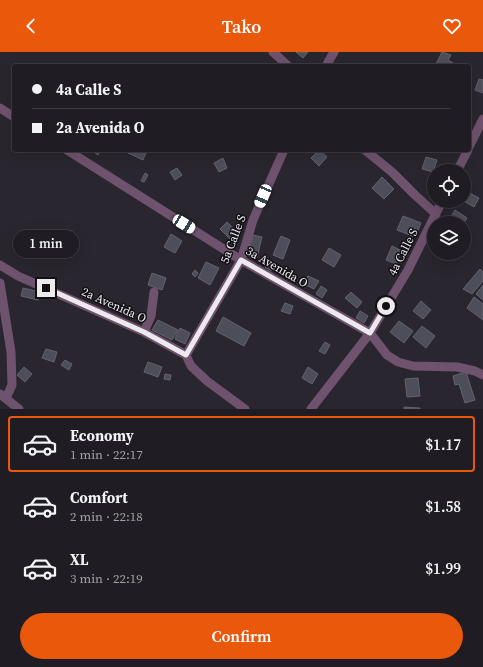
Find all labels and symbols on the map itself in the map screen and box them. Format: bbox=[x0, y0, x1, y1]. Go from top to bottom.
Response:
car bbox=[253, 183, 273, 209]
street label: 5a Calle S bbox=[216, 212, 250, 266]
car bbox=[171, 213, 197, 235]
street label: 4a Calle S bbox=[384, 226, 422, 278]
callout: 1 min bbox=[13, 230, 79, 258]
street label: 3a Avenida O bbox=[243, 243, 311, 291]
route end bbox=[37, 279, 55, 297]
street label: 2a Avenida O bbox=[79, 284, 149, 326]
route start bbox=[377, 297, 395, 315]

